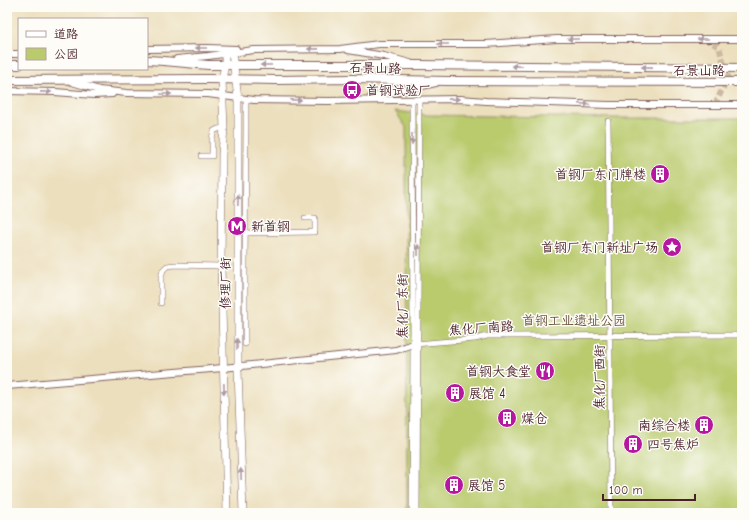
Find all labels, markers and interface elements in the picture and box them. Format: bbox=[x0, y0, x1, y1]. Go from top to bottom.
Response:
legend bbox=[18, 18, 148, 70]
text: 道路 bbox=[54, 27, 78, 41]
one-way arrow bbox=[566, 36, 579, 42]
one-way arrow bbox=[696, 36, 709, 42]
one-way arrow bbox=[436, 41, 449, 47]
one-way arrow bbox=[194, 45, 207, 51]
one-way arrow bbox=[306, 46, 319, 52]
text: 公园 bbox=[54, 47, 78, 61]
street label: 石景山路 bbox=[349, 60, 401, 76]
one-way arrow bbox=[259, 62, 272, 68]
one-way arrow bbox=[510, 63, 523, 69]
street label: 石景山路 bbox=[673, 63, 725, 78]
one-way arrow bbox=[640, 64, 653, 70]
bus stop icon: 首钢试验厂 bbox=[341, 79, 363, 101]
place label: 首钢试验厂 bbox=[366, 83, 431, 98]
one-way arrow bbox=[40, 89, 53, 95]
one-way arrow bbox=[160, 91, 173, 97]
one-way arrow bbox=[448, 96, 461, 102]
one-way arrow bbox=[290, 97, 303, 103]
one-way arrow bbox=[578, 101, 591, 107]
one-way arrow bbox=[409, 133, 415, 146]
building icon: 首钢厂东门牌楼 bbox=[649, 163, 671, 185]
place label: 首钢厂东门牌楼 bbox=[555, 167, 646, 182]
one-way arrow bbox=[235, 193, 241, 206]
metro station icon: 新首钢 bbox=[226, 215, 248, 237]
place label: 新首钢 bbox=[251, 219, 290, 234]
place icon: 首钢厂东门新址广场 bbox=[661, 236, 683, 258]
place label: 首钢厂东门新址广场 bbox=[541, 240, 658, 255]
one-way arrow bbox=[415, 243, 421, 256]
street label: 修理厂街 bbox=[218, 257, 233, 309]
street label: 焦化厂东街 bbox=[395, 273, 410, 339]
park label: 首钢工业遗址公园 bbox=[522, 313, 626, 328]
street label: 焦化厂南路 bbox=[448, 318, 514, 338]
one-way arrow bbox=[234, 338, 241, 350]
street label: 焦化厂西街 bbox=[592, 344, 607, 410]
restaurant icon: 首钢大食堂 bbox=[534, 360, 556, 382]
place label: 首钢大食堂 bbox=[466, 364, 531, 379]
building icon: 展馆 4 bbox=[444, 382, 466, 404]
one-way arrow bbox=[221, 383, 227, 396]
place label: 展馆 4 bbox=[469, 386, 506, 401]
building icon: 煤仓 bbox=[496, 407, 518, 429]
place label: 煤仓 bbox=[521, 411, 547, 426]
building icon: 南综合楼 bbox=[693, 414, 715, 436]
place label: 南综合楼 bbox=[638, 418, 690, 433]
building icon: 四号焦炉 bbox=[622, 433, 644, 455]
place label: 四号焦炉 bbox=[647, 437, 699, 452]
one-way arrow bbox=[238, 468, 245, 480]
building icon: 展馆 5 bbox=[443, 474, 465, 496]
scale bar bbox=[603, 476, 695, 502]
place label: 展馆 5 bbox=[468, 478, 505, 493]
text: 100 m bbox=[609, 483, 642, 497]

